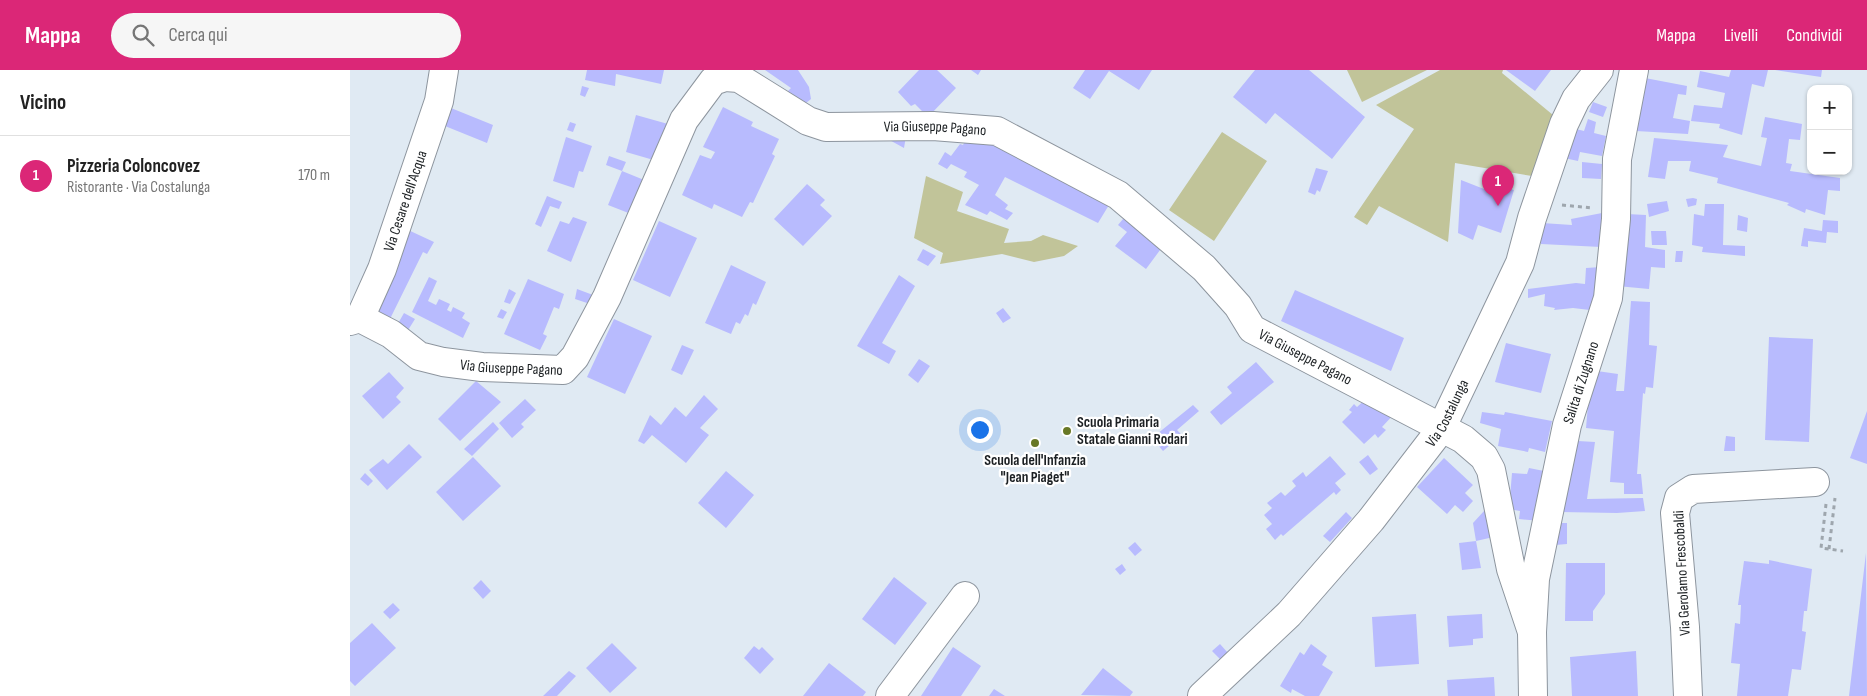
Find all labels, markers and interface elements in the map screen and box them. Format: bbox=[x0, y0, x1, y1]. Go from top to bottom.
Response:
search box bbox=[111, 13, 461, 58]
text: Mappa bbox=[25, 21, 81, 50]
icon: search bbox=[129, 21, 157, 49]
text: Cerca qui bbox=[169, 24, 227, 47]
text: Mappa bbox=[1656, 25, 1696, 46]
text: Livelli bbox=[1724, 25, 1758, 46]
text: Condividi bbox=[1786, 25, 1842, 46]
map controls bbox=[1807, 85, 1852, 175]
button: + bbox=[1807, 85, 1852, 130]
text: Vicino bbox=[20, 90, 66, 115]
street label: Via Giuseppe Pagano bbox=[884, 116, 987, 140]
button: − bbox=[1807, 130, 1852, 175]
street label: Via Cesare dell'Acqua bbox=[379, 148, 431, 254]
text: Pizzeria Coloncovez bbox=[67, 155, 200, 178]
pin: 1 bbox=[1482, 165, 1514, 206]
text: 1 bbox=[33, 166, 39, 185]
text: 170 m bbox=[298, 166, 330, 185]
text: Ristorante · Via Costalunga bbox=[67, 178, 210, 197]
street label: Via Giuseppe Pagano bbox=[1256, 325, 1355, 389]
street label: Salita di Zugnano bbox=[1559, 339, 1603, 426]
street label: Via Giuseppe Pagano bbox=[459, 355, 563, 379]
street label: Via Costalunga bbox=[1421, 376, 1473, 451]
place label: Scuola Primaria Statale Gianni Rodari bbox=[1077, 413, 1188, 449]
your location bbox=[967, 417, 993, 443]
marker: Scuola Primaria Statale Gianni Rodari bbox=[1061, 425, 1073, 437]
marker: Scuola dell'Infanzia "Jean Piaget" bbox=[1029, 437, 1041, 449]
place label: Scuola dell'Infanzia "Jean Piaget" bbox=[984, 451, 1086, 487]
street label: Via Gerolamo Frescobaldi bbox=[1669, 510, 1695, 636]

